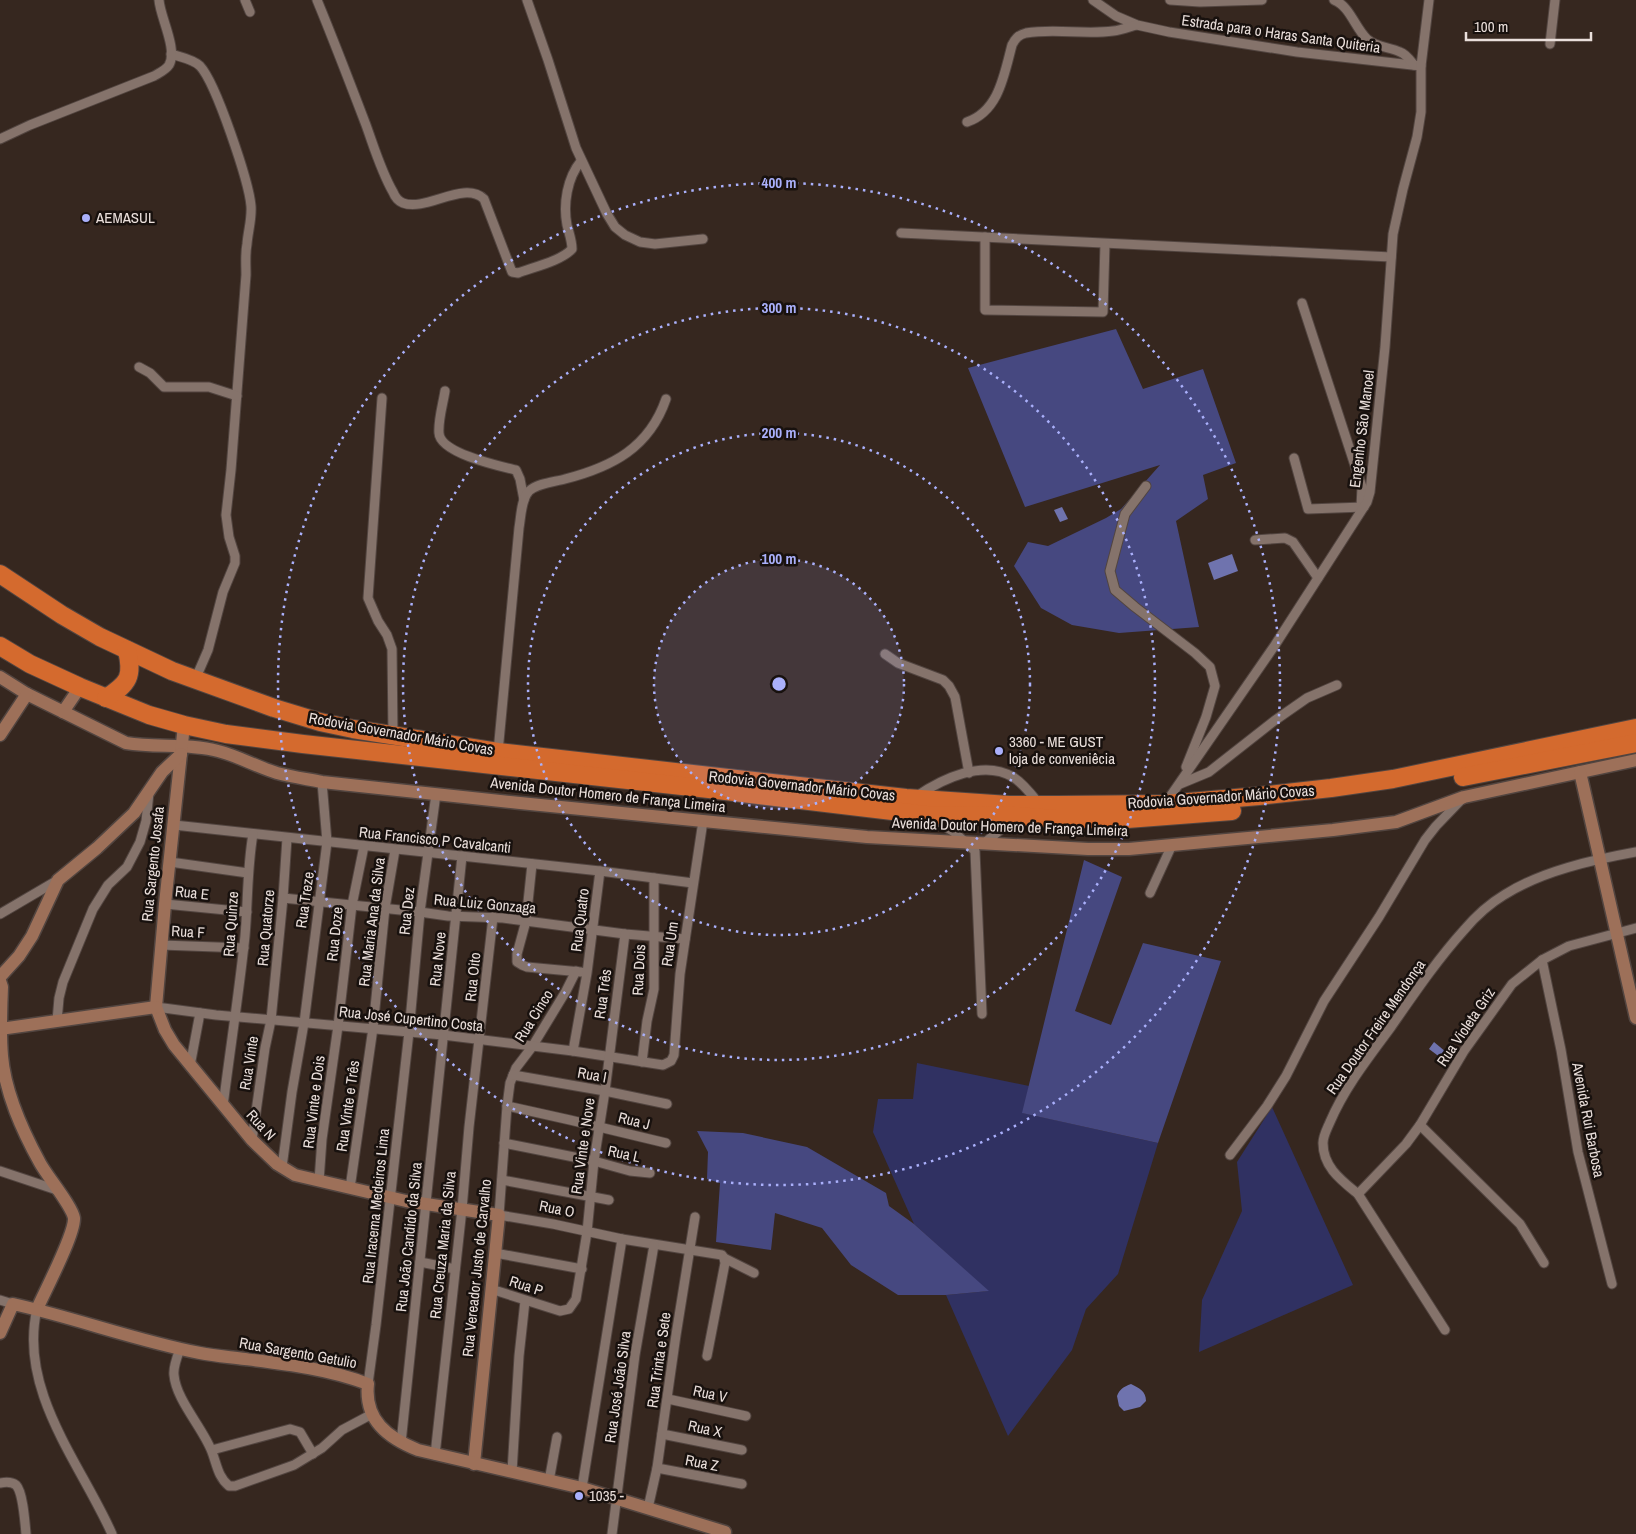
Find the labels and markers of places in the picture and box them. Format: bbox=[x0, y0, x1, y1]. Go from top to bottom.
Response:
place label: AEMASUL bbox=[95, 207, 155, 228]
marker: AEMASUL bbox=[80, 212, 92, 224]
centre of rings bbox=[770, 675, 788, 693]
place label: 3360 - ME GUST loja de conveniêcia bbox=[1009, 731, 1115, 769]
marker: 3360 - ME GUST loja de conveniêcia bbox=[993, 745, 1005, 757]
place label: 1035 - bbox=[589, 1485, 624, 1506]
marker: 1035 - bbox=[573, 1490, 585, 1502]

